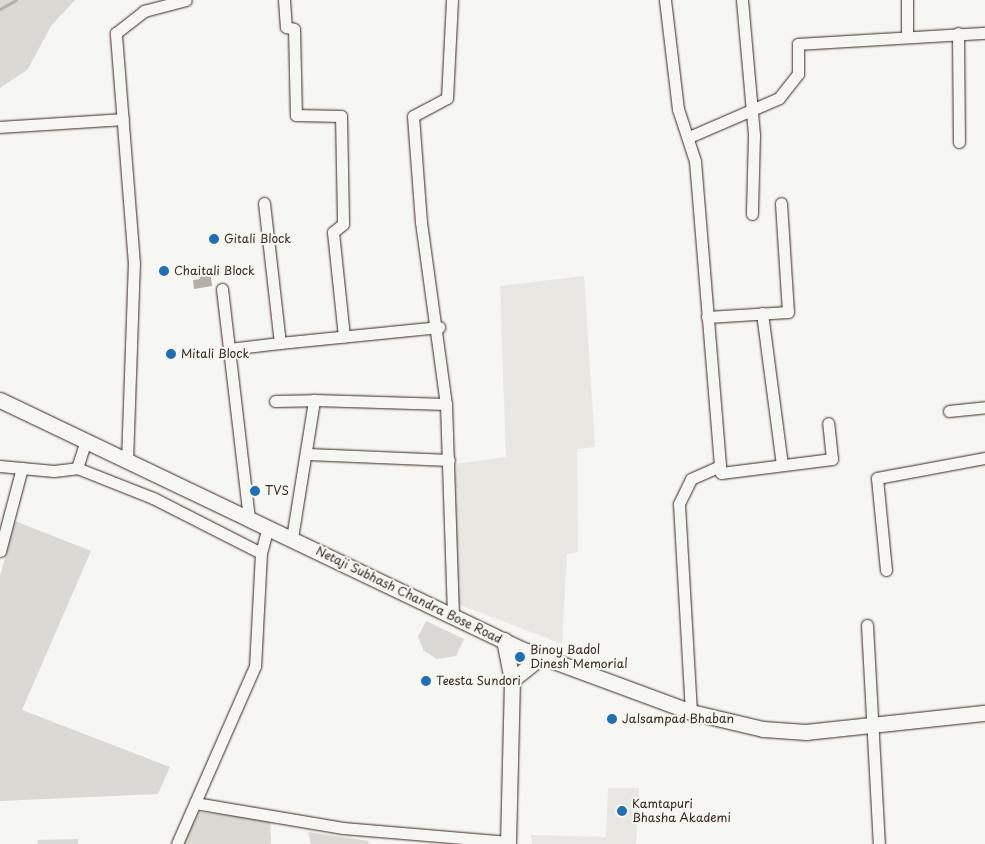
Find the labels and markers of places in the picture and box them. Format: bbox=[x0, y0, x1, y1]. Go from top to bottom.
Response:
place label: Gitali Block bbox=[224, 232, 292, 246]
marker: Gitali Block bbox=[208, 233, 220, 245]
place label: Chaitali Block bbox=[174, 264, 256, 278]
marker: Chaitali Block bbox=[158, 265, 170, 277]
place label: Mitali Block bbox=[181, 347, 250, 361]
marker: Mitali Block bbox=[165, 348, 177, 360]
place label: TVS bbox=[265, 484, 289, 498]
marker: TVS bbox=[249, 485, 261, 497]
place label: Binoy Badol Dinesh Memorial bbox=[530, 643, 629, 671]
marker: Binoy Badol Dinesh Memorial bbox=[514, 651, 526, 663]
place label: Teesta Sundori bbox=[436, 674, 521, 688]
marker: Teesta Sundori bbox=[420, 675, 432, 687]
place label: Jalsampad Bhaban bbox=[622, 712, 735, 726]
marker: Jalsampad Bhaban bbox=[606, 713, 618, 725]
place label: Kamtapuri Bhasha Akademi bbox=[632, 797, 730, 825]
marker: Kamtapuri Bhasha Akademi bbox=[616, 805, 628, 817]

